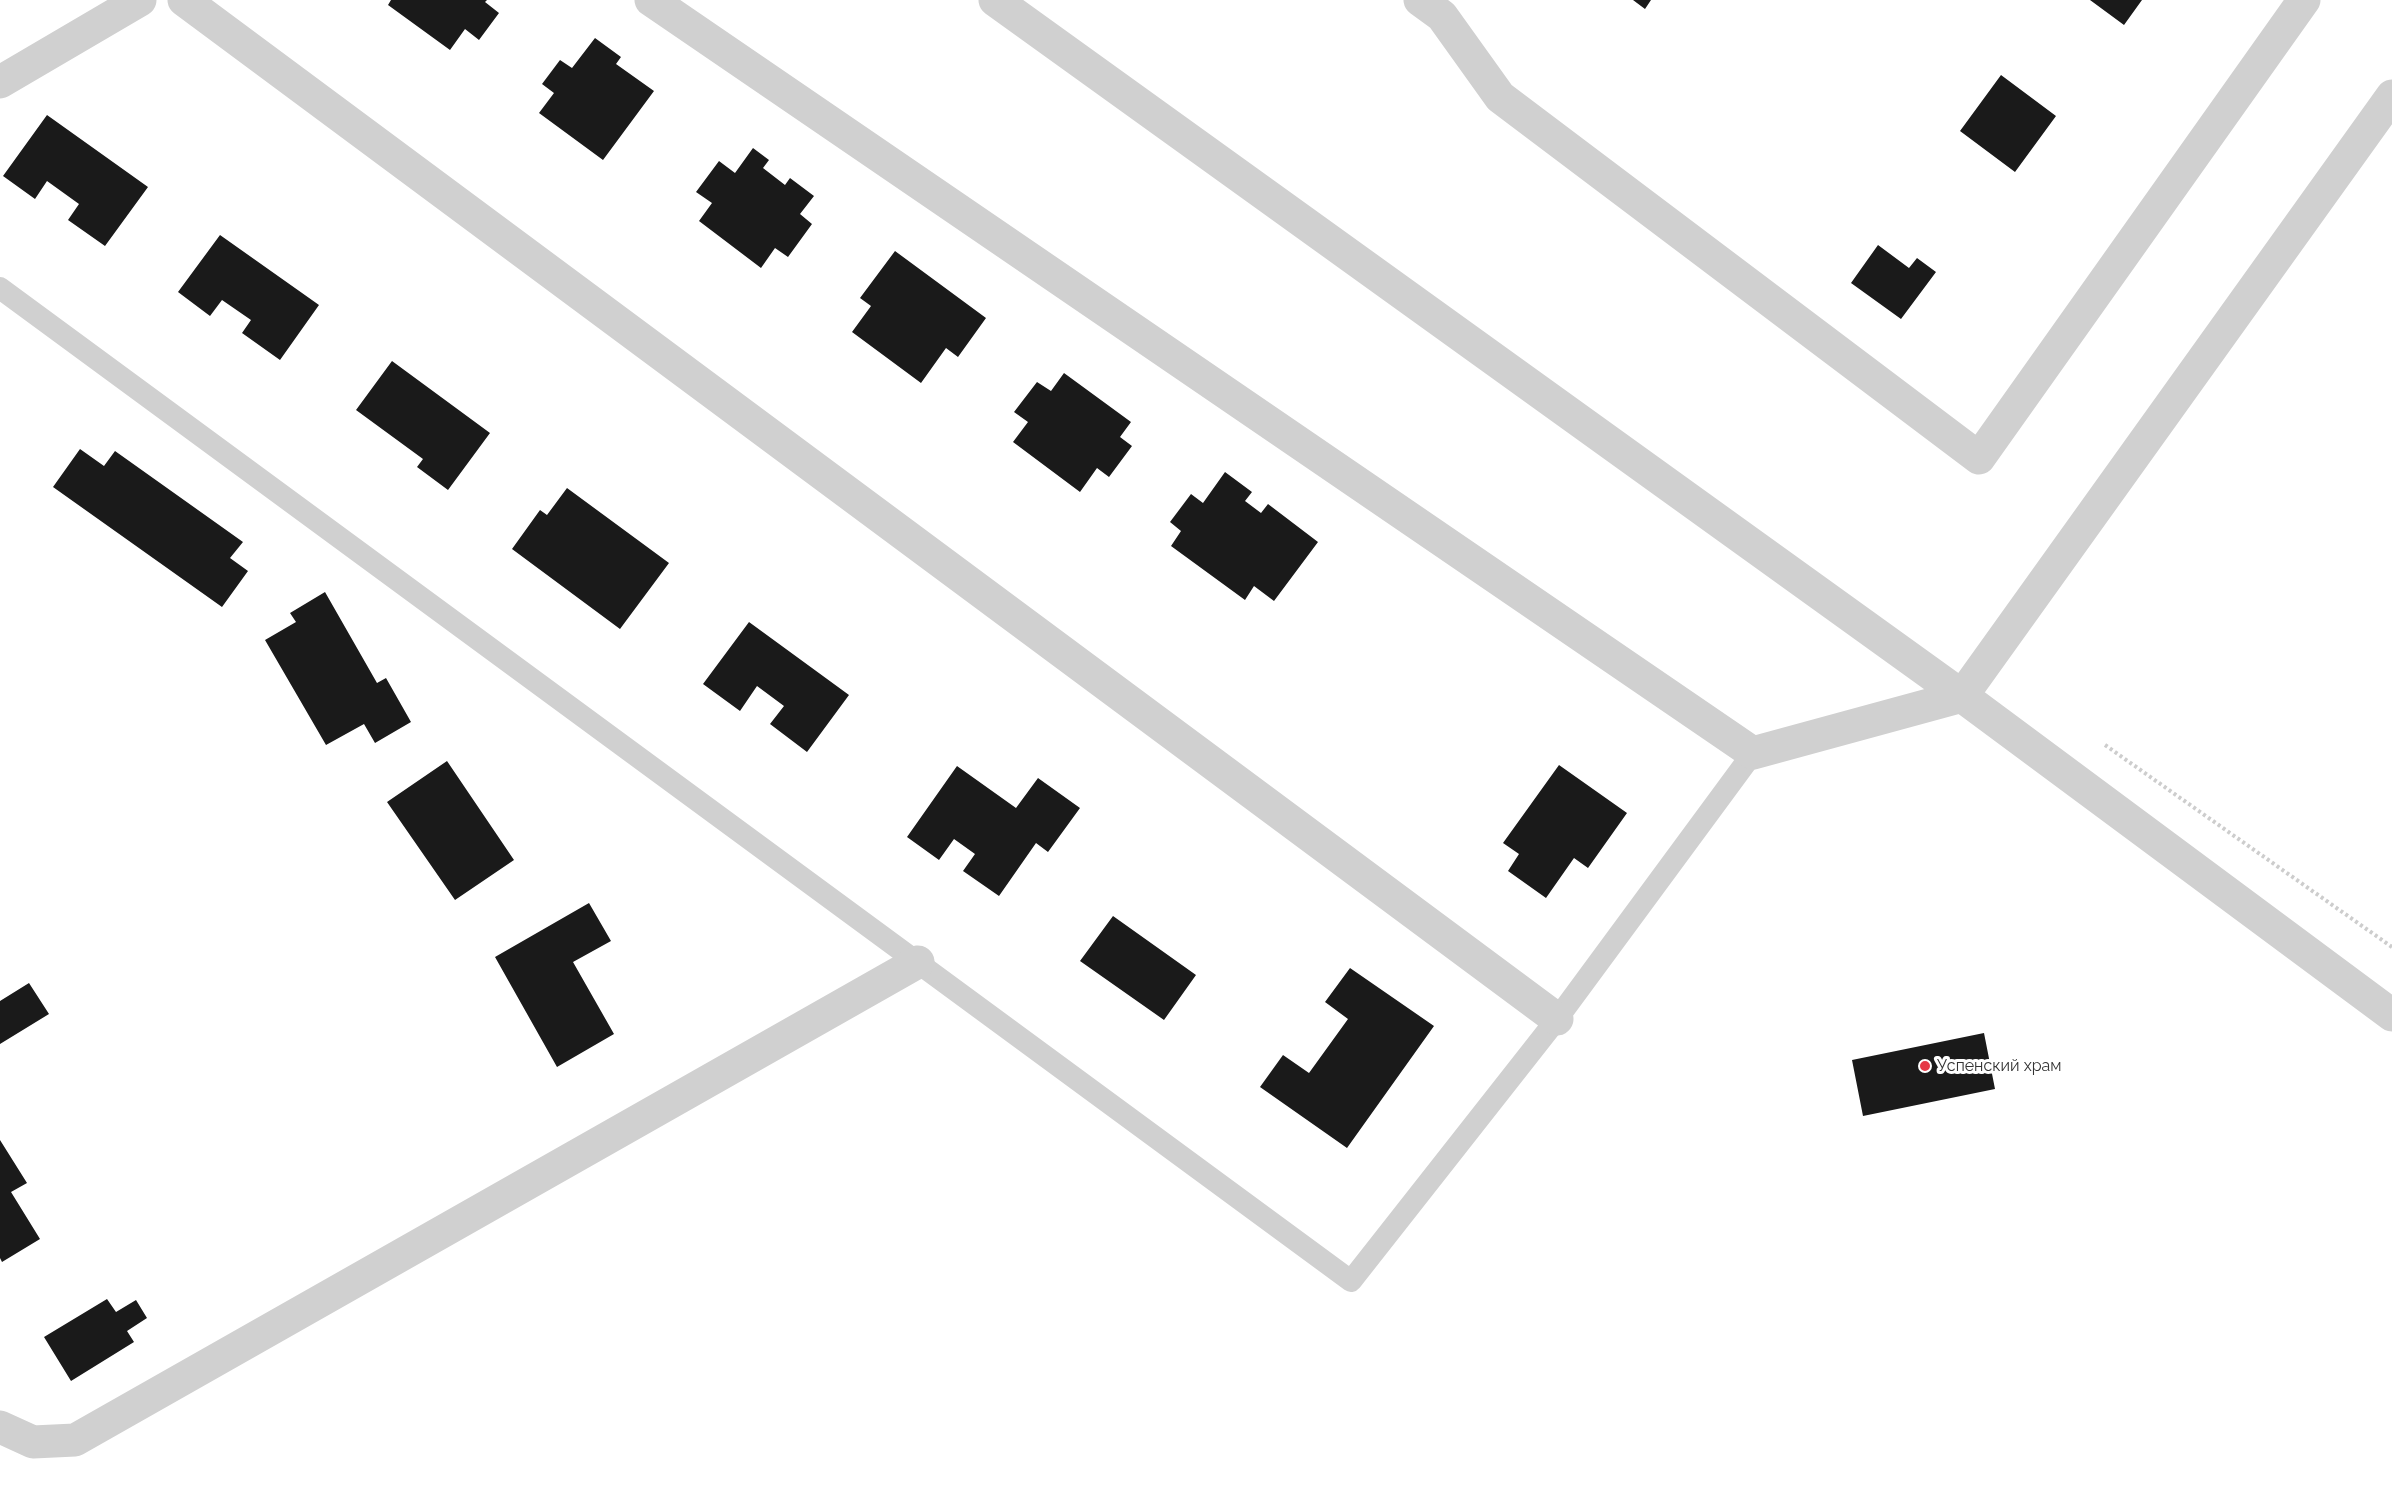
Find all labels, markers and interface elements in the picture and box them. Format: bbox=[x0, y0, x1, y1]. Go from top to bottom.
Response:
place label: Успенский храм bbox=[1937, 1056, 2062, 1076]
marker: Успенский храм bbox=[1918, 1059, 1932, 1073]

